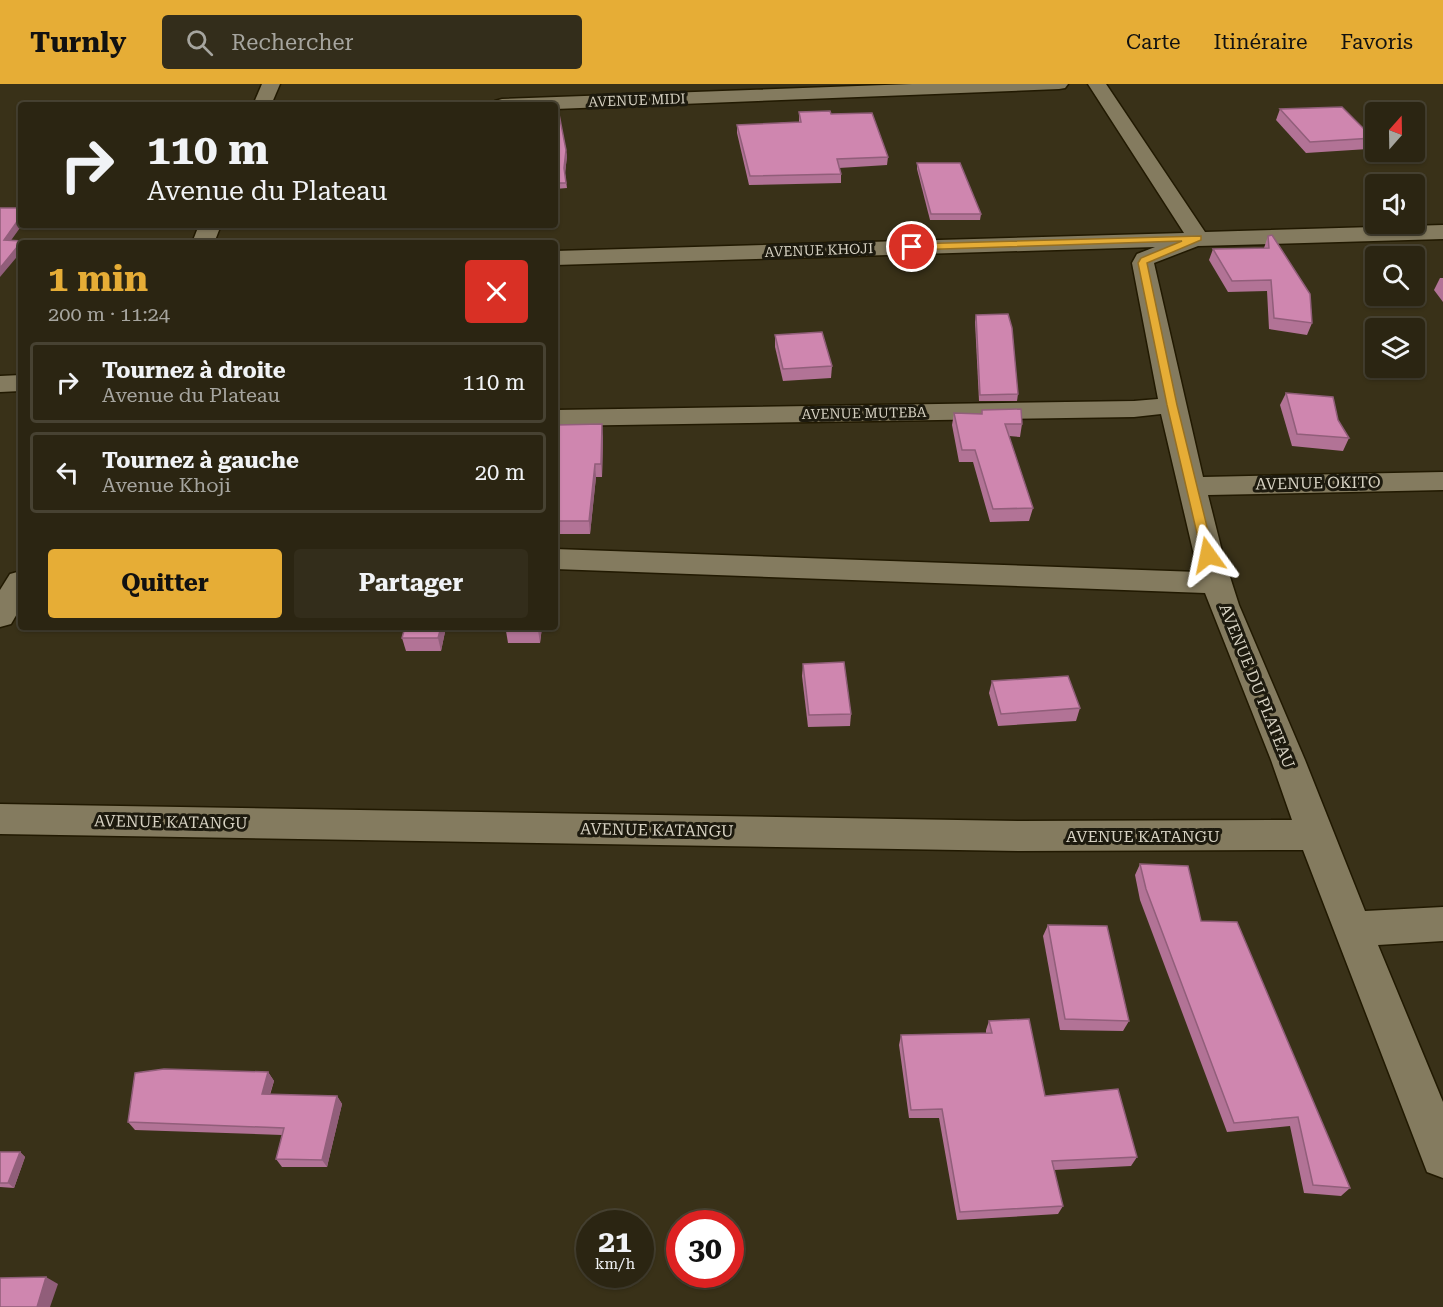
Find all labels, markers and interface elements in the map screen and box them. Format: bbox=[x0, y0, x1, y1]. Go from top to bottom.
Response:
search box bbox=[162, 15, 582, 69]
text: Turnly bbox=[30, 26, 126, 59]
icon: search bbox=[183, 26, 216, 59]
text: Rechercher bbox=[231, 30, 354, 55]
text: Carte bbox=[1126, 30, 1181, 54]
text: Itinéraire bbox=[1214, 30, 1308, 54]
text: Favoris bbox=[1341, 30, 1413, 54]
street label: AVENUE MIDI bbox=[588, 90, 686, 110]
north arrow bbox=[1365, 102, 1425, 162]
map controls bbox=[1365, 102, 1425, 378]
text: 110 m bbox=[147, 125, 269, 174]
icon: right bbox=[48, 126, 126, 204]
button: sound bbox=[1365, 174, 1425, 234]
text: Avenue du Plateau bbox=[147, 175, 387, 207]
pin bbox=[886, 221, 937, 272]
icon: arrive bbox=[895, 230, 928, 263]
street label: AVENUE KHOJI bbox=[764, 240, 874, 260]
button: search bbox=[1365, 246, 1425, 306]
text: 1 min bbox=[48, 258, 148, 300]
button: close bbox=[465, 260, 528, 323]
text: 200 m · 11:24 bbox=[48, 302, 170, 326]
button: layers bbox=[1365, 318, 1425, 378]
text: Tournez à droite bbox=[102, 358, 286, 383]
icon: right bbox=[51, 366, 84, 399]
text: 110 m bbox=[462, 370, 525, 395]
text: Avenue du Plateau bbox=[102, 383, 280, 407]
street label: AVENUE MUTEBA bbox=[801, 404, 927, 422]
text: Tournez à gauche bbox=[102, 448, 299, 473]
icon: left bbox=[51, 456, 84, 489]
text: 20 m bbox=[475, 460, 525, 485]
street label: AVENUE OKITO bbox=[1255, 472, 1381, 494]
text: Avenue Khoji bbox=[102, 473, 231, 497]
position arrow bbox=[1176, 523, 1240, 587]
button: Quitter bbox=[48, 549, 282, 618]
button: Partager bbox=[294, 549, 528, 618]
street label: AVENUE DU PLATEAU bbox=[1215, 601, 1299, 771]
street label: AVENUE KATANGU bbox=[94, 811, 248, 833]
street label: AVENUE KATANGU bbox=[580, 819, 734, 841]
street label: AVENUE KATANGU bbox=[1066, 827, 1220, 846]
speed limit sign: 30 bbox=[666, 1210, 744, 1288]
text: 21 bbox=[598, 1224, 632, 1259]
text: km/h bbox=[595, 1255, 635, 1273]

